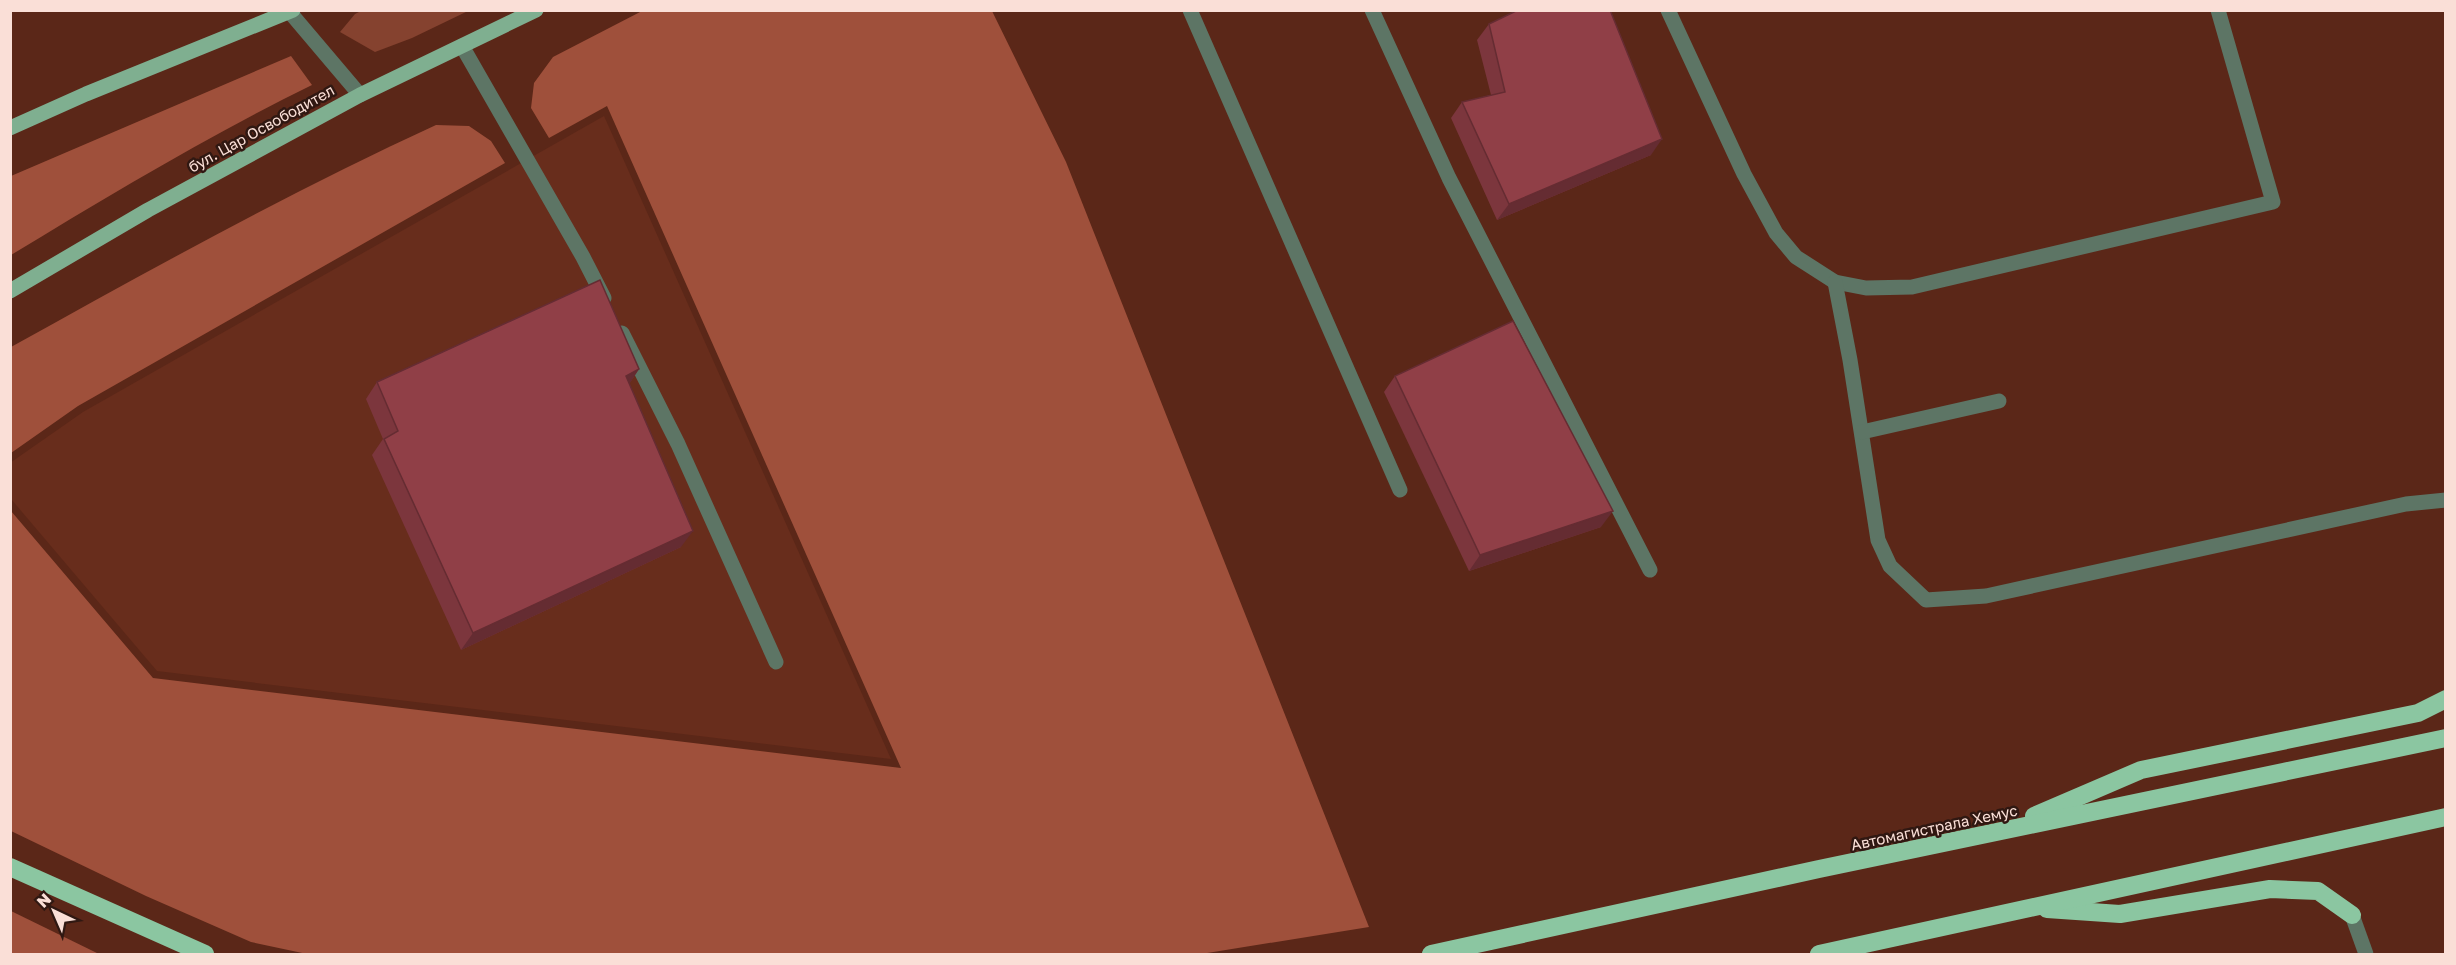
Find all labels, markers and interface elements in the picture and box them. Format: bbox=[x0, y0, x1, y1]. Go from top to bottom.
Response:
street label: бул. Цар Освободител bbox=[185, 80, 337, 176]
street label: Автомагистрала Хемус bbox=[1849, 801, 2019, 853]
north arrow bbox=[24, 881, 84, 941]
text: N bbox=[32, 889, 55, 912]

